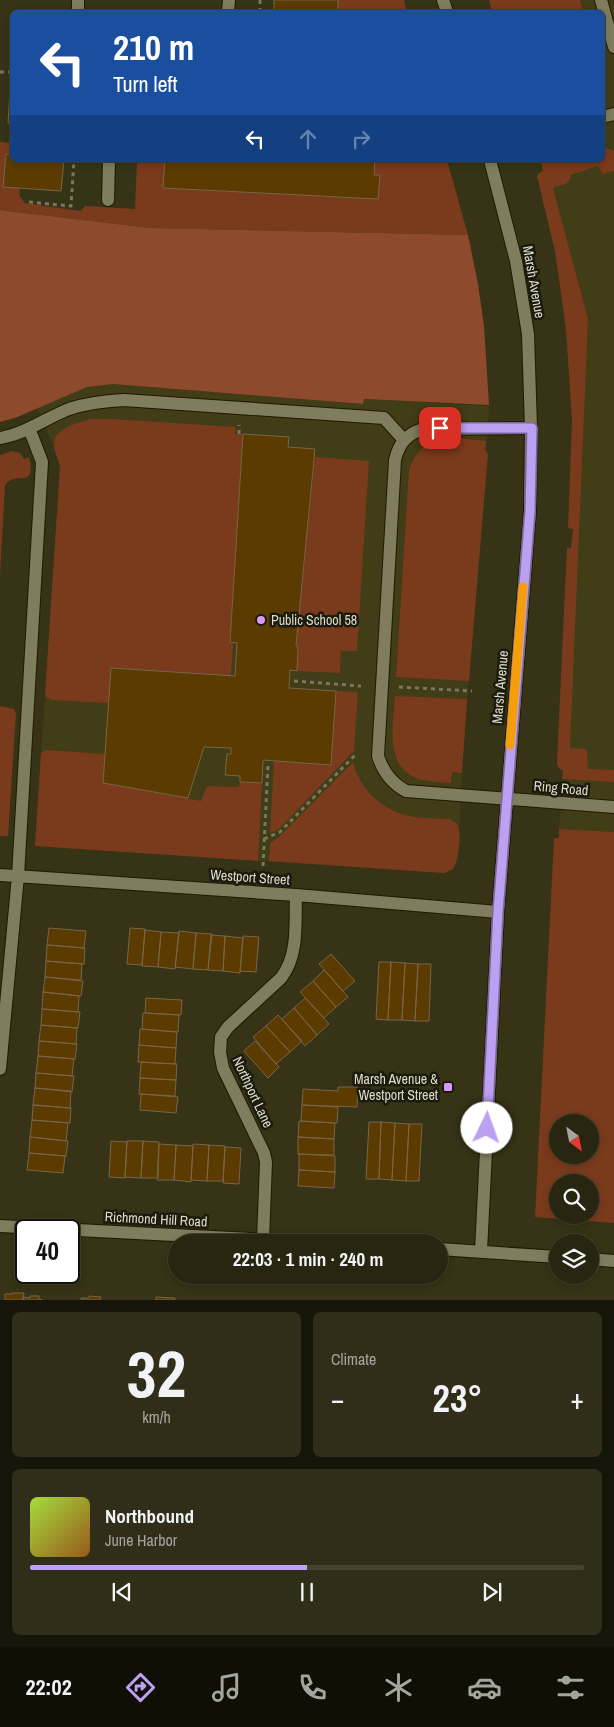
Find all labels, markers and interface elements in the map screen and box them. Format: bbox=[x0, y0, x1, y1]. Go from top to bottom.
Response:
text: 210 m bbox=[113, 24, 194, 71]
icon: left bbox=[30, 30, 95, 95]
text: Turn left bbox=[113, 69, 178, 99]
icon: left bbox=[241, 125, 269, 153]
icon: ahead bbox=[294, 125, 322, 153]
icon: right bbox=[347, 125, 375, 153]
street label: Marsh Avenue bbox=[519, 244, 549, 320]
pin bbox=[419, 407, 461, 449]
icon: arrive bbox=[426, 414, 454, 442]
place label: Public School 58 bbox=[271, 611, 357, 629]
marker: Public School 58 bbox=[255, 614, 267, 626]
street label: Marsh Avenue bbox=[488, 650, 512, 724]
street label: Ring Road bbox=[533, 777, 589, 799]
street label: Westport Street bbox=[210, 865, 290, 889]
street label: Northport Lane bbox=[229, 1053, 277, 1131]
place label: Marsh Avenue & Westport Street bbox=[354, 1070, 438, 1104]
marker: Marsh Avenue & Westport Street bbox=[442, 1081, 454, 1093]
position arrow bbox=[460, 1101, 512, 1153]
north arrow bbox=[549, 1114, 599, 1164]
map controls bbox=[549, 1114, 599, 1284]
button: search bbox=[549, 1174, 599, 1224]
street label: Richmond Hill Road bbox=[104, 1207, 208, 1231]
speed limit sign: 40 bbox=[15, 1219, 80, 1284]
button: layers bbox=[549, 1234, 599, 1284]
text: 22:03 · 1 min · 240 m bbox=[233, 1246, 383, 1272]
text: 32 bbox=[127, 1330, 186, 1417]
text: Climate bbox=[331, 1348, 376, 1370]
text: 23° bbox=[433, 1373, 482, 1424]
text: − bbox=[331, 1380, 344, 1418]
text: + bbox=[571, 1380, 584, 1418]
text: km/h bbox=[142, 1406, 171, 1428]
text: Northbound bbox=[105, 1503, 194, 1529]
text: June Harbor bbox=[105, 1529, 177, 1551]
icon: previous bbox=[108, 1578, 136, 1606]
icon: pause bbox=[293, 1578, 321, 1606]
icon: next bbox=[478, 1578, 506, 1606]
icon: directions bbox=[123, 1670, 158, 1705]
icon: music bbox=[209, 1670, 244, 1705]
icon: phone bbox=[295, 1670, 330, 1705]
icon: climate bbox=[381, 1670, 416, 1705]
icon: car bbox=[467, 1670, 502, 1705]
icon: filters bbox=[553, 1670, 588, 1705]
text: 22:02 bbox=[26, 1672, 72, 1702]

